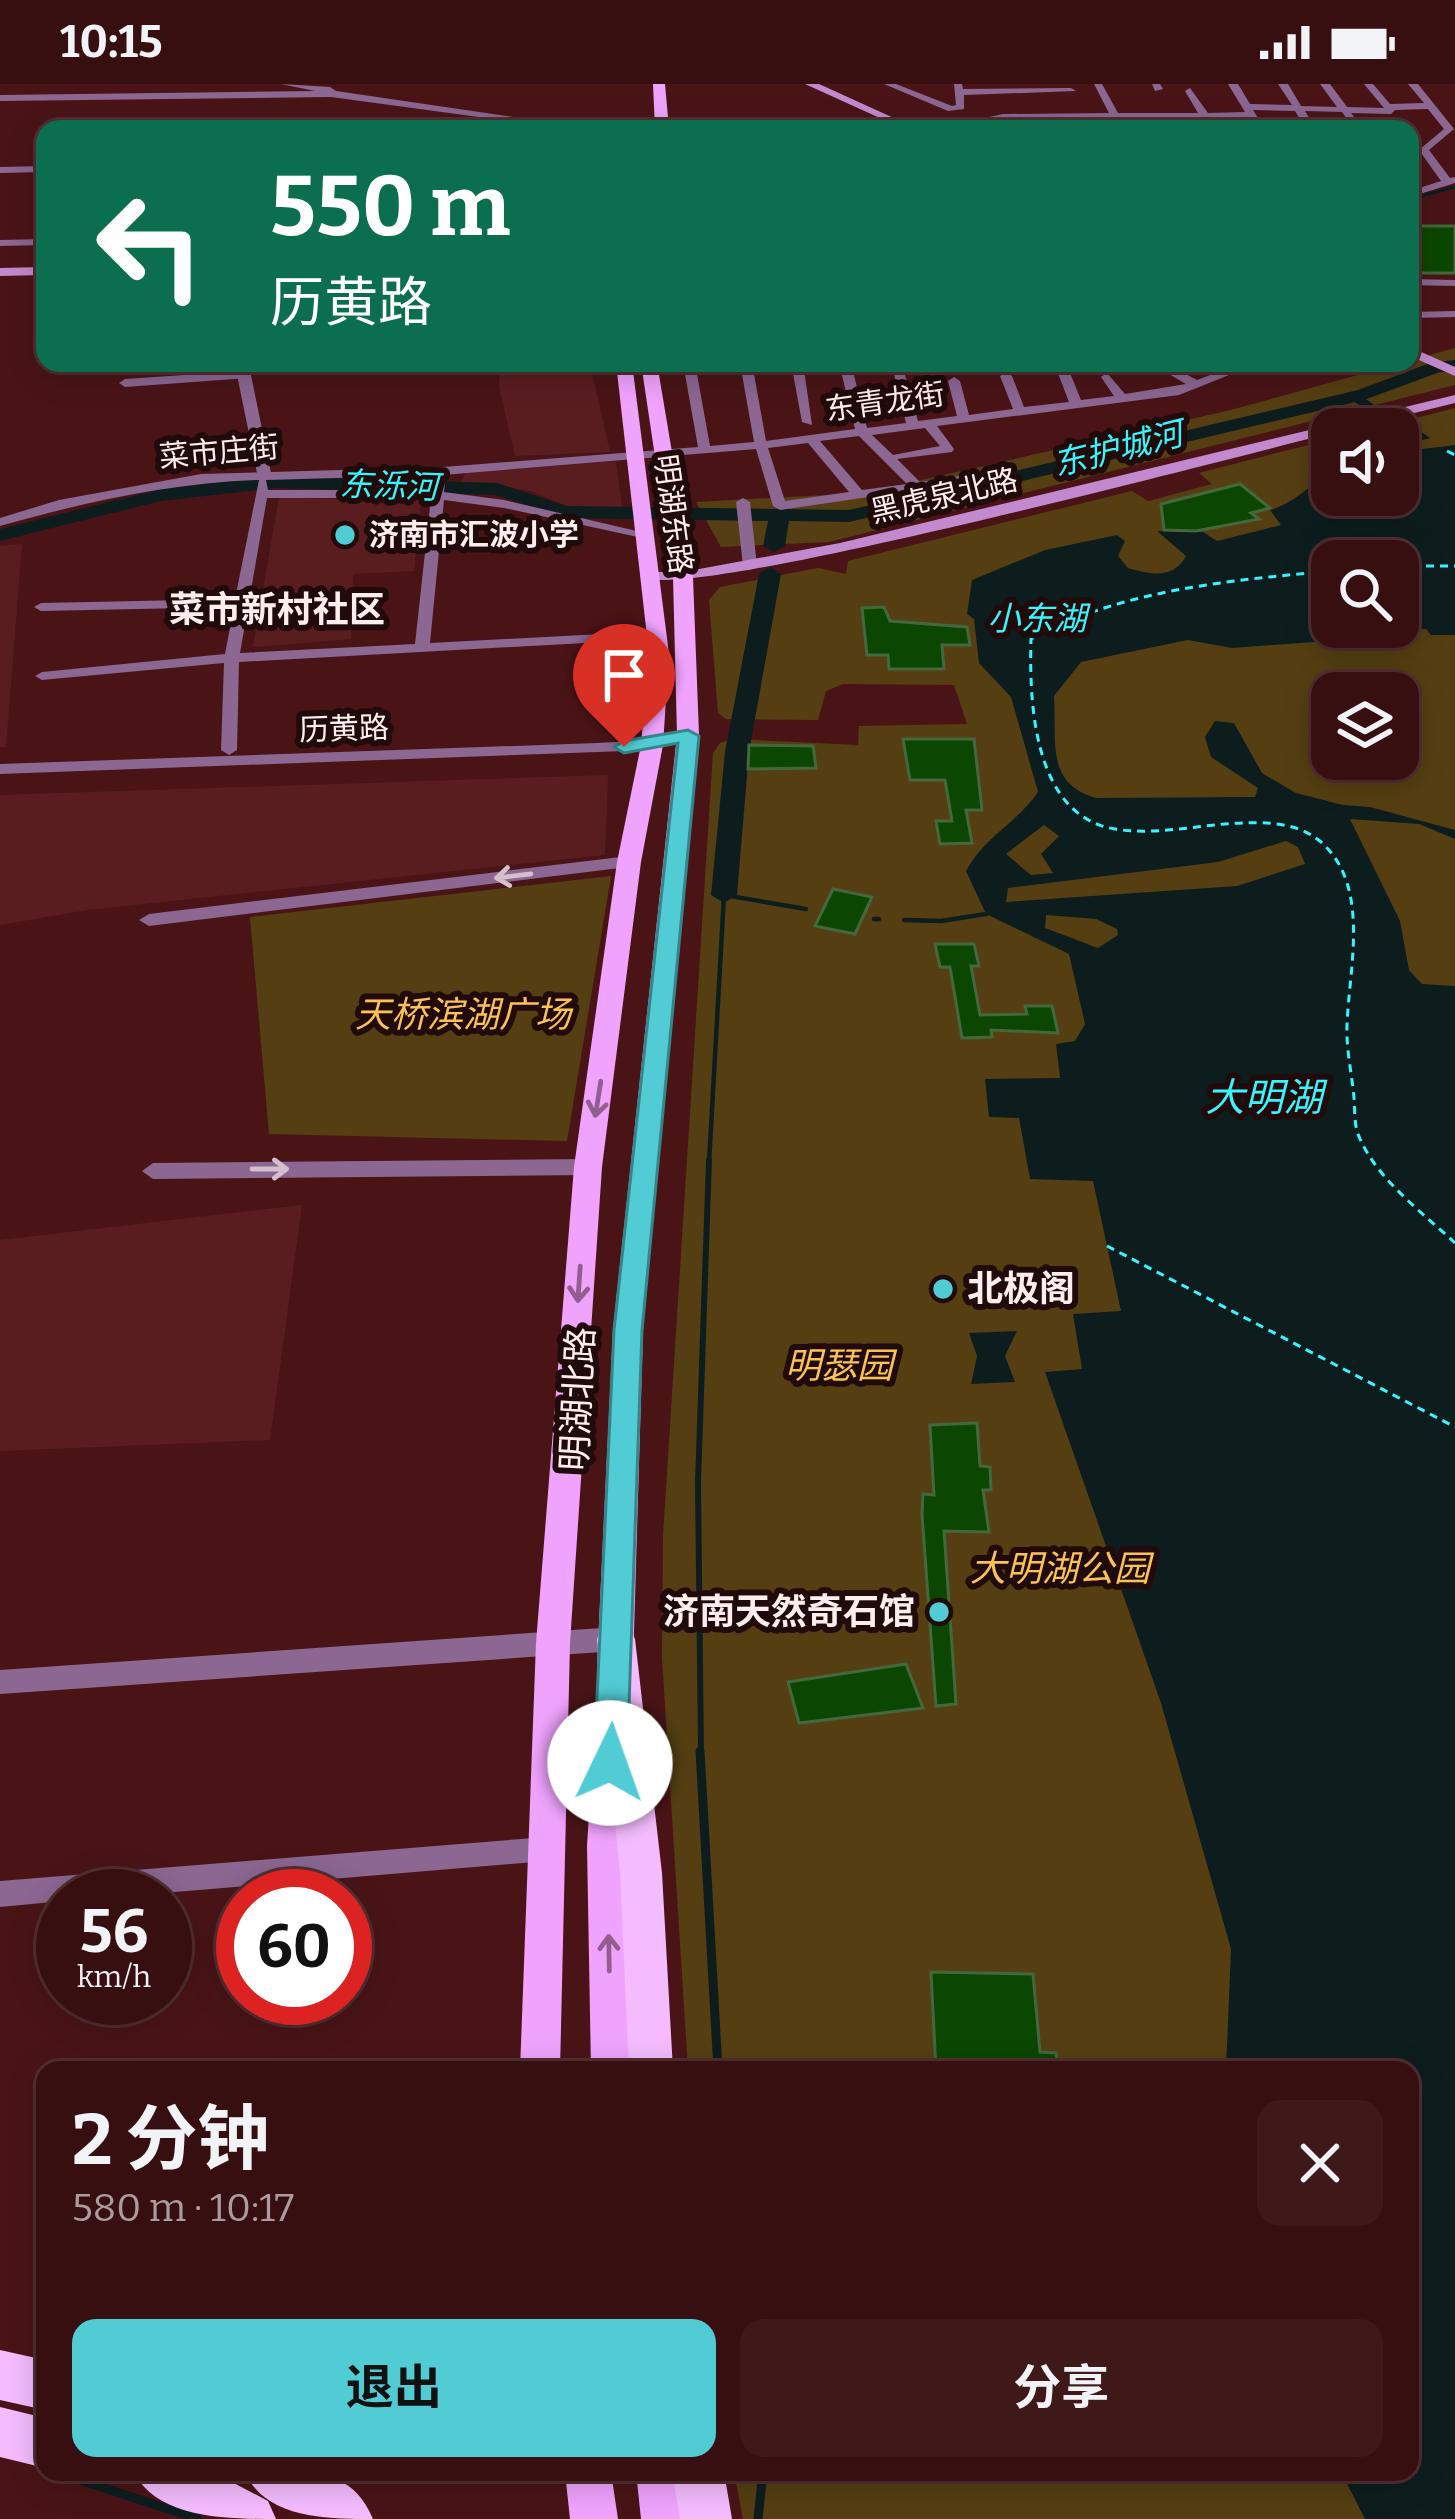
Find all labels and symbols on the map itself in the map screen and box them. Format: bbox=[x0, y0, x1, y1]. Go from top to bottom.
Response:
street label: 东青龙街 bbox=[823, 376, 947, 428]
water label: 东护城河 bbox=[1049, 412, 1193, 484]
street label: 菜市庄街 bbox=[158, 429, 280, 475]
street label: 明湖东路 bbox=[647, 452, 699, 576]
street label: 黑虎泉北路 bbox=[867, 462, 1021, 530]
water label: 东泺河 bbox=[339, 464, 445, 508]
place label: 济南市汇波小学 bbox=[369, 517, 579, 553]
marker: 济南市汇波小学 bbox=[332, 522, 358, 548]
district label: 菜市新村社区 bbox=[169, 588, 385, 632]
water label: 小东湖 bbox=[988, 599, 1092, 639]
pin bbox=[573, 624, 675, 747]
street label: 历黄路 bbox=[298, 709, 390, 749]
one-way arrow bbox=[494, 866, 533, 888]
park label: 天桥滨湖广场 bbox=[355, 993, 574, 1037]
water label: 大明湖 bbox=[1205, 1075, 1328, 1121]
one-way arrow bbox=[586, 1078, 609, 1117]
one-way arrow bbox=[250, 1158, 289, 1180]
one-way arrow bbox=[567, 1264, 590, 1303]
place label: 北极阁 bbox=[967, 1267, 1075, 1311]
marker: 北极阁 bbox=[930, 1276, 956, 1302]
street label: 明湖北路 bbox=[552, 1326, 604, 1472]
park label: 明瑟园 bbox=[785, 1344, 898, 1388]
park label: 大明湖公园 bbox=[970, 1547, 1155, 1591]
place label: 济南天然奇石馆 bbox=[663, 1590, 915, 1634]
marker: 济南天然奇石馆 bbox=[926, 1599, 952, 1625]
position arrow bbox=[547, 1700, 673, 1826]
speed limit sign: 60 bbox=[216, 1869, 372, 2025]
one-way arrow bbox=[597, 1934, 620, 1973]

